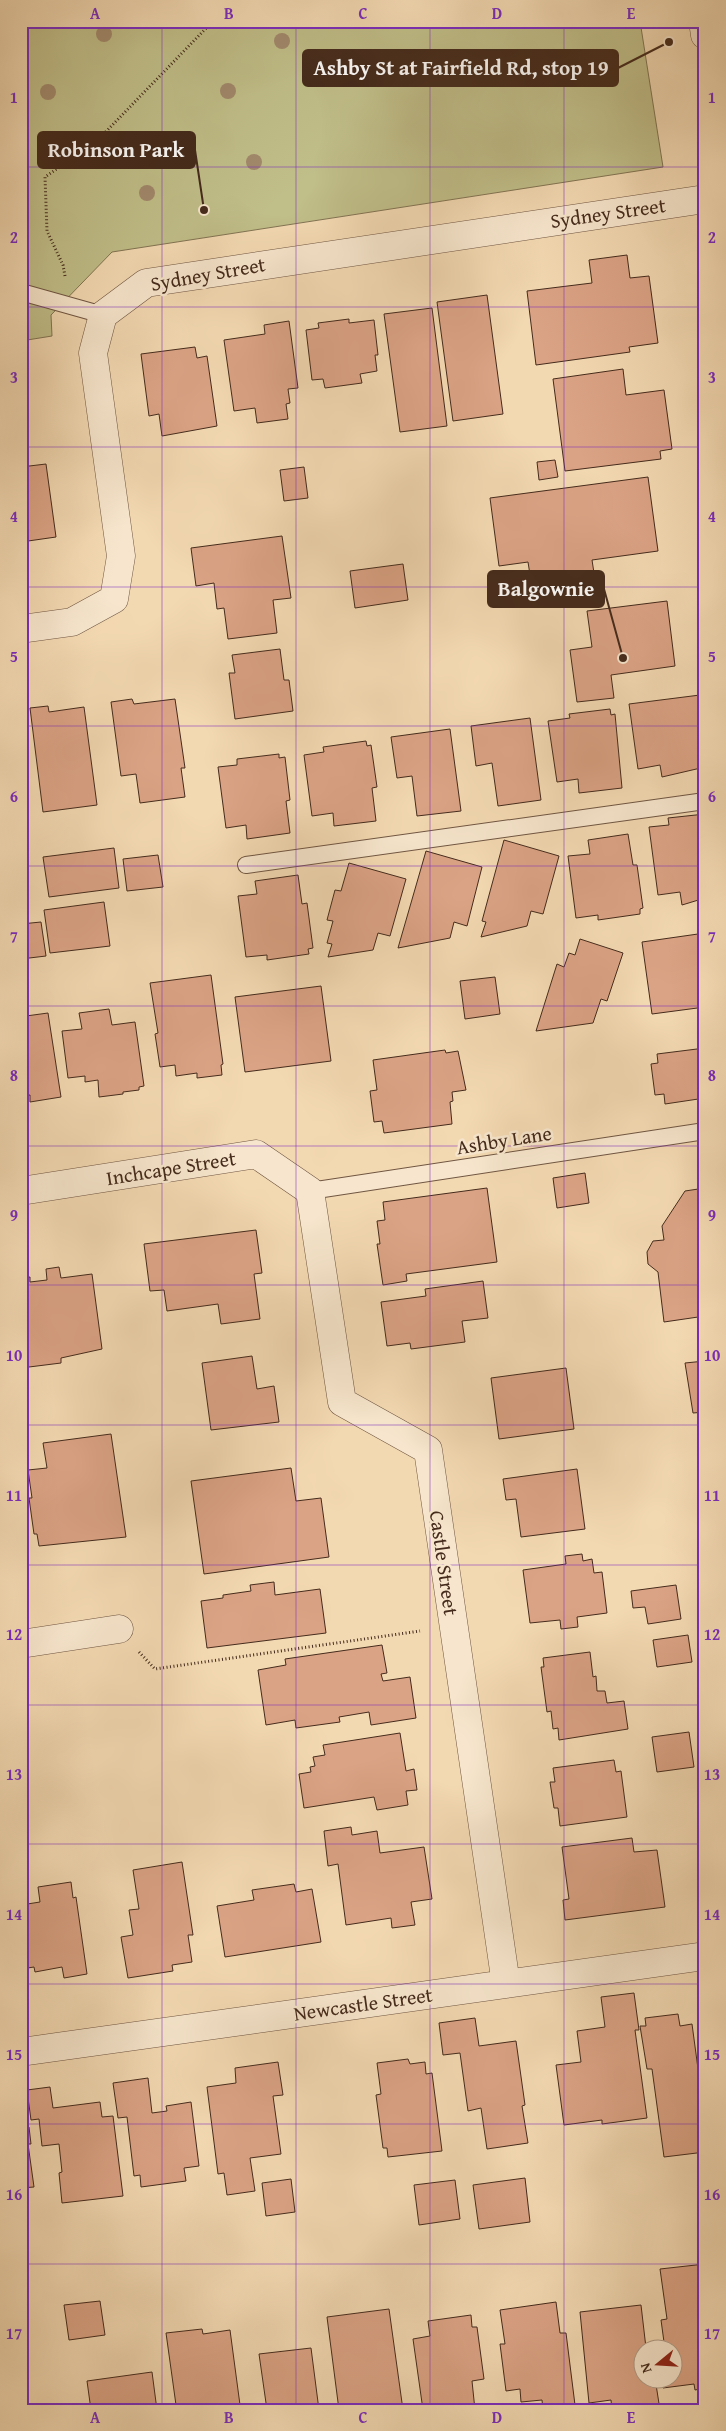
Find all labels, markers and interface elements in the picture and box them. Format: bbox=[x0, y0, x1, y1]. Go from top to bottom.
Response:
text: A bbox=[90, 1, 101, 25]
text: B bbox=[224, 1, 234, 25]
text: C bbox=[358, 1, 368, 25]
text: D bbox=[492, 1, 502, 25]
text: E bbox=[627, 1, 636, 25]
callout: Ashby St at Fairfield Rd, stop 19 bbox=[303, 50, 618, 86]
text: Ashby St at Fairfield Rd, stop 19 bbox=[313, 52, 609, 83]
text: 1 bbox=[10, 85, 18, 109]
text: 1 bbox=[708, 85, 716, 109]
callout: Robinson Park bbox=[38, 132, 195, 168]
text: Robinson Park bbox=[48, 134, 185, 165]
street label: Sydney Street bbox=[548, 190, 667, 235]
text: 2 bbox=[10, 225, 18, 249]
text: 2 bbox=[708, 225, 716, 249]
street label: Sydney Street bbox=[148, 249, 268, 298]
text: 3 bbox=[10, 365, 18, 389]
text: 3 bbox=[708, 365, 716, 389]
text: 4 bbox=[10, 504, 18, 528]
text: 4 bbox=[708, 504, 716, 528]
callout: Balgownie bbox=[488, 571, 604, 607]
text: Balgownie bbox=[498, 573, 594, 604]
text: 5 bbox=[10, 644, 18, 668]
text: 5 bbox=[708, 644, 716, 668]
text: 6 bbox=[10, 784, 18, 808]
text: 6 bbox=[708, 784, 716, 808]
text: 7 bbox=[10, 924, 18, 948]
text: 7 bbox=[708, 924, 716, 948]
text: 8 bbox=[10, 1063, 18, 1087]
text: 8 bbox=[708, 1063, 716, 1087]
street label: Ashby Lane bbox=[454, 1118, 554, 1161]
street label: Inchcape Street bbox=[104, 1143, 238, 1192]
text: 9 bbox=[10, 1203, 18, 1227]
text: 9 bbox=[708, 1203, 716, 1227]
text: 10 bbox=[6, 1343, 22, 1367]
text: 10 bbox=[704, 1343, 720, 1367]
text: 11 bbox=[6, 1483, 22, 1507]
text: 11 bbox=[704, 1483, 720, 1507]
street label: Castle Street bbox=[423, 1509, 466, 1617]
text: 12 bbox=[6, 1622, 22, 1646]
text: 12 bbox=[704, 1622, 720, 1646]
text: 13 bbox=[6, 1762, 22, 1786]
text: 13 bbox=[704, 1762, 720, 1786]
text: 14 bbox=[6, 1902, 22, 1926]
text: 14 bbox=[704, 1902, 720, 1926]
street label: Newcastle Street bbox=[292, 1979, 434, 2028]
text: 15 bbox=[6, 2042, 22, 2066]
text: 15 bbox=[704, 2042, 720, 2066]
text: 16 bbox=[6, 2182, 22, 2206]
text: 16 bbox=[704, 2182, 720, 2206]
text: 17 bbox=[6, 2321, 22, 2345]
text: 17 bbox=[704, 2321, 720, 2345]
north arrow bbox=[634, 2338, 684, 2388]
text: N bbox=[634, 2360, 657, 2376]
text: A bbox=[90, 2405, 101, 2429]
text: B bbox=[224, 2405, 234, 2429]
text: C bbox=[358, 2405, 368, 2429]
text: D bbox=[492, 2405, 502, 2429]
text: E bbox=[627, 2405, 636, 2429]

